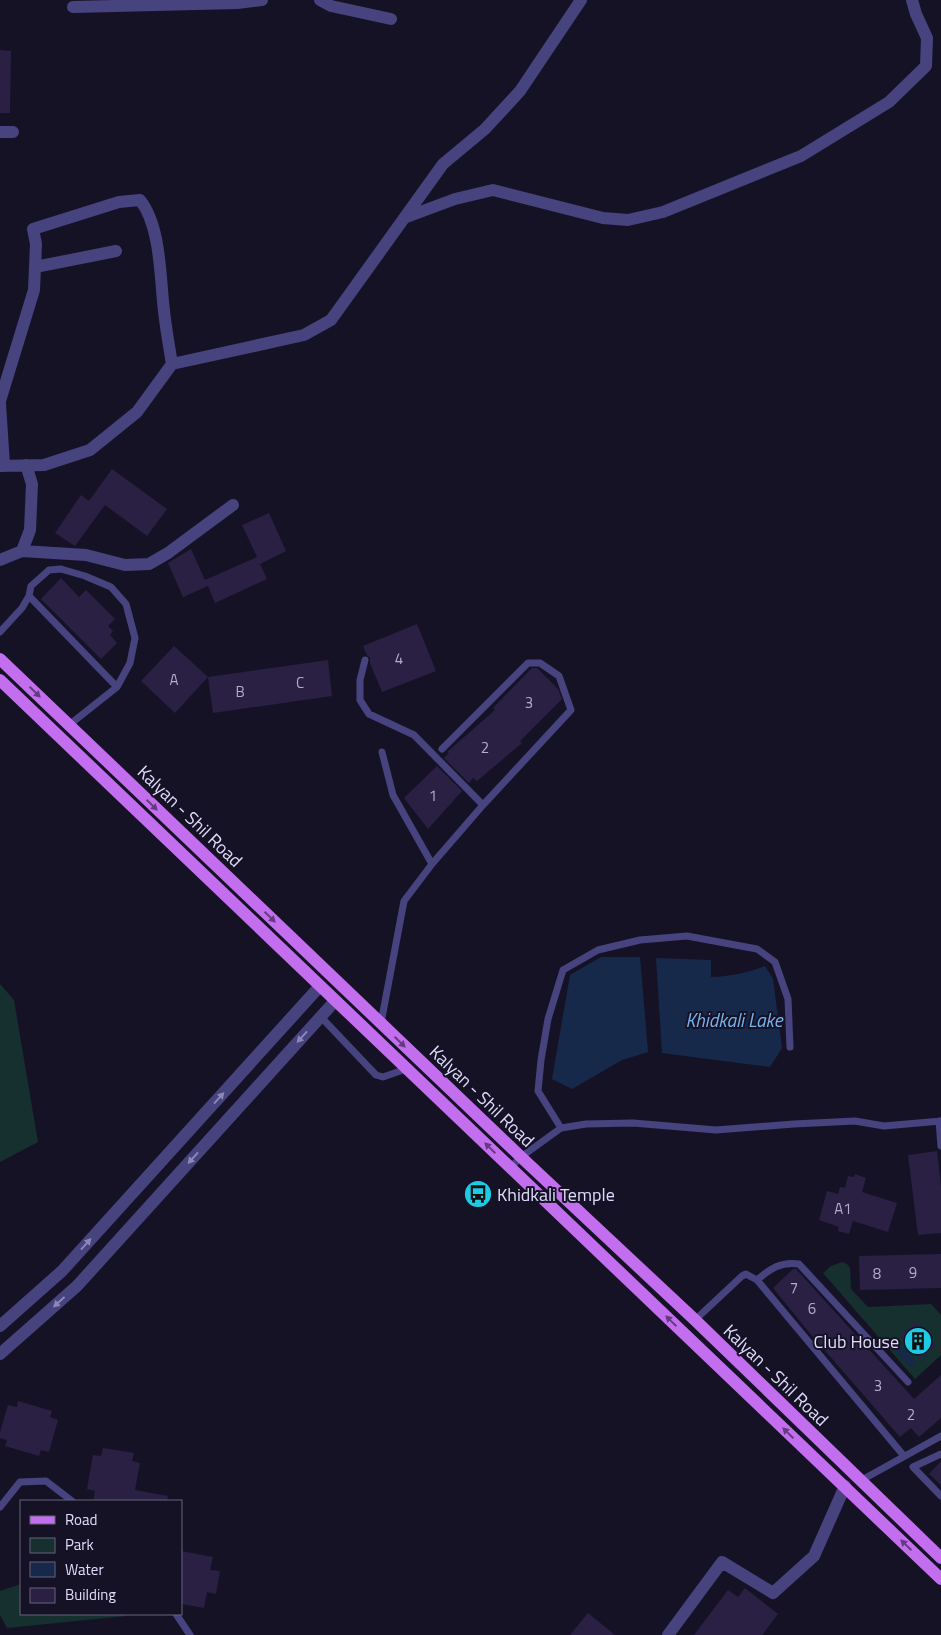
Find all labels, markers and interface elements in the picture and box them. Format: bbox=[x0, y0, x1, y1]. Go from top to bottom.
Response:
house number: 4 bbox=[395, 647, 403, 670]
house number: A bbox=[170, 668, 179, 691]
house number: C bbox=[296, 671, 304, 694]
house number: B bbox=[235, 680, 245, 703]
one-way arrow bbox=[29, 686, 41, 698]
house number: 3 bbox=[525, 691, 533, 714]
house number: 2 bbox=[481, 736, 489, 759]
street label: Kalyan - Shil Road bbox=[131, 759, 249, 873]
house number: 1 bbox=[429, 784, 437, 807]
one-way arrow bbox=[146, 799, 158, 811]
one-way arrow bbox=[263, 911, 275, 923]
water label: Khidkali Lake bbox=[685, 1005, 784, 1034]
one-way arrow bbox=[297, 1031, 308, 1044]
one-way arrow bbox=[394, 1036, 406, 1048]
street label: Kalyan - Shil Road bbox=[423, 1039, 541, 1153]
one-way arrow bbox=[213, 1092, 225, 1104]
one-way arrow bbox=[484, 1142, 496, 1154]
one-way arrow bbox=[187, 1151, 199, 1163]
bus stop icon: Khidkali Temple bbox=[463, 1179, 493, 1209]
place label: Khidkali Temple bbox=[497, 1181, 615, 1208]
house number: A1 bbox=[834, 1197, 852, 1220]
one-way arrow bbox=[80, 1239, 92, 1251]
house number: 9 bbox=[909, 1261, 917, 1284]
house number: 8 bbox=[873, 1262, 881, 1285]
house number: 7 bbox=[790, 1276, 798, 1299]
one-way arrow bbox=[54, 1296, 66, 1308]
house number: 6 bbox=[808, 1297, 816, 1320]
one-way arrow bbox=[665, 1315, 677, 1327]
street label: Kalyan - Shil Road bbox=[717, 1318, 835, 1432]
building icon: Club House bbox=[903, 1326, 933, 1356]
place label: Club House bbox=[813, 1328, 899, 1355]
house number: 3 bbox=[874, 1374, 882, 1397]
house number: 2 bbox=[907, 1403, 915, 1426]
one-way arrow bbox=[783, 1427, 795, 1439]
legend bbox=[20, 1500, 182, 1615]
text: Road bbox=[65, 1508, 97, 1531]
text: Park bbox=[65, 1533, 94, 1556]
one-way arrow bbox=[900, 1539, 912, 1551]
text: Water bbox=[65, 1558, 104, 1581]
text: Building bbox=[65, 1583, 116, 1606]

